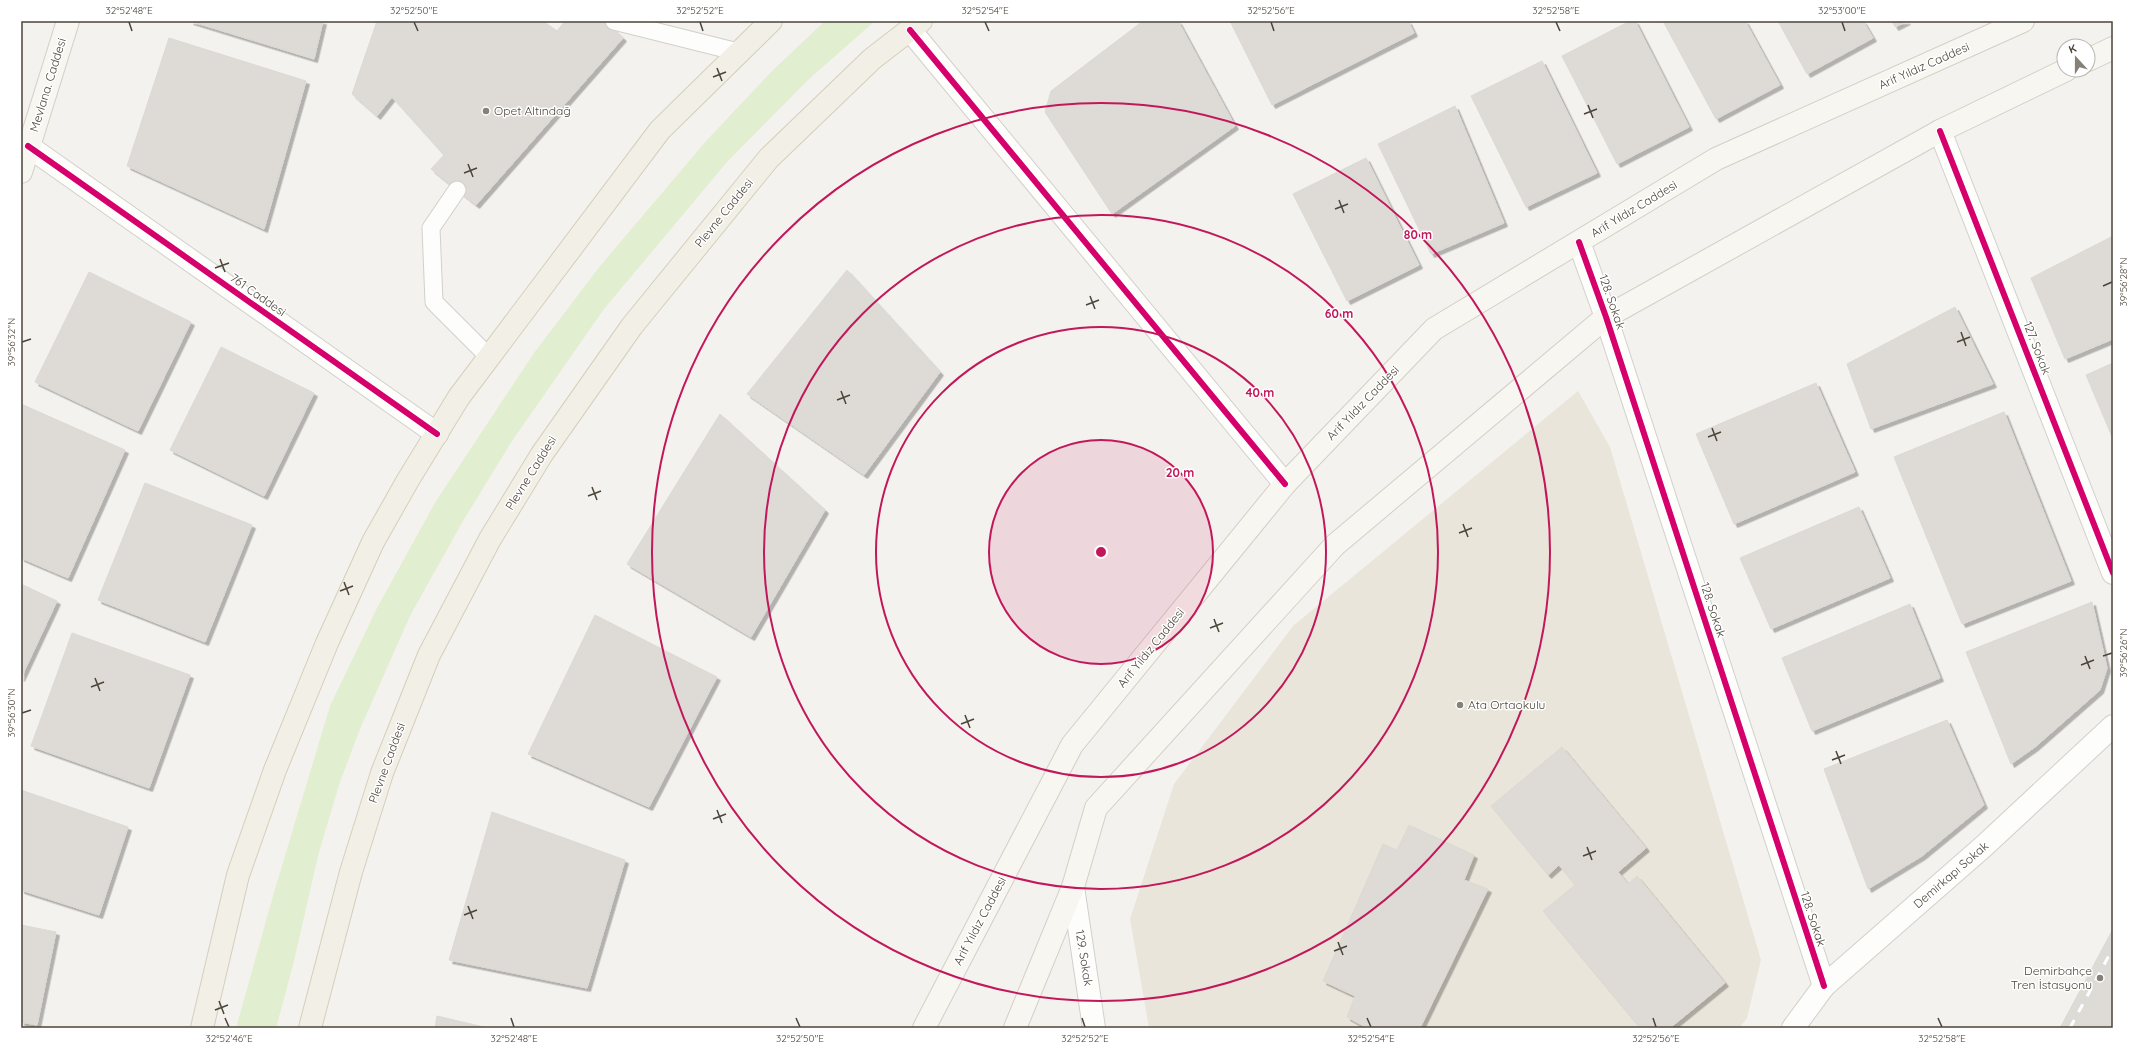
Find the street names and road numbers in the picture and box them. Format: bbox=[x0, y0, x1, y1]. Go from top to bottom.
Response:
street label: Mevlana. Caddesi bbox=[26, 36, 69, 134]
street label: Arif Yıldız Caddesi bbox=[1876, 39, 1972, 92]
street label: Plevne Caddesi bbox=[691, 175, 756, 250]
street label: Arif Yıldız Caddesi bbox=[1588, 177, 1680, 240]
street label: 761 Caddesi bbox=[228, 270, 289, 319]
street label: 128. Sokak bbox=[1596, 272, 1629, 331]
street label: 127. Sokak bbox=[2020, 319, 2054, 377]
street label: Arif Yıldız Caddesi bbox=[1323, 362, 1402, 443]
street label: Plevne Caddesi bbox=[502, 433, 559, 513]
street label: 128. Sokak bbox=[1698, 580, 1729, 639]
street label: Arif Yıldız Caddesi bbox=[1114, 605, 1187, 690]
street label: Plevne Caddesi bbox=[365, 721, 408, 805]
street label: Demirkapı Sokak bbox=[1910, 838, 1991, 911]
street label: Arif Yıldız Caddesi bbox=[950, 874, 1009, 968]
street label: 128. Sokak bbox=[1798, 889, 1829, 948]
street label: 129. Sokak bbox=[1073, 929, 1096, 987]

